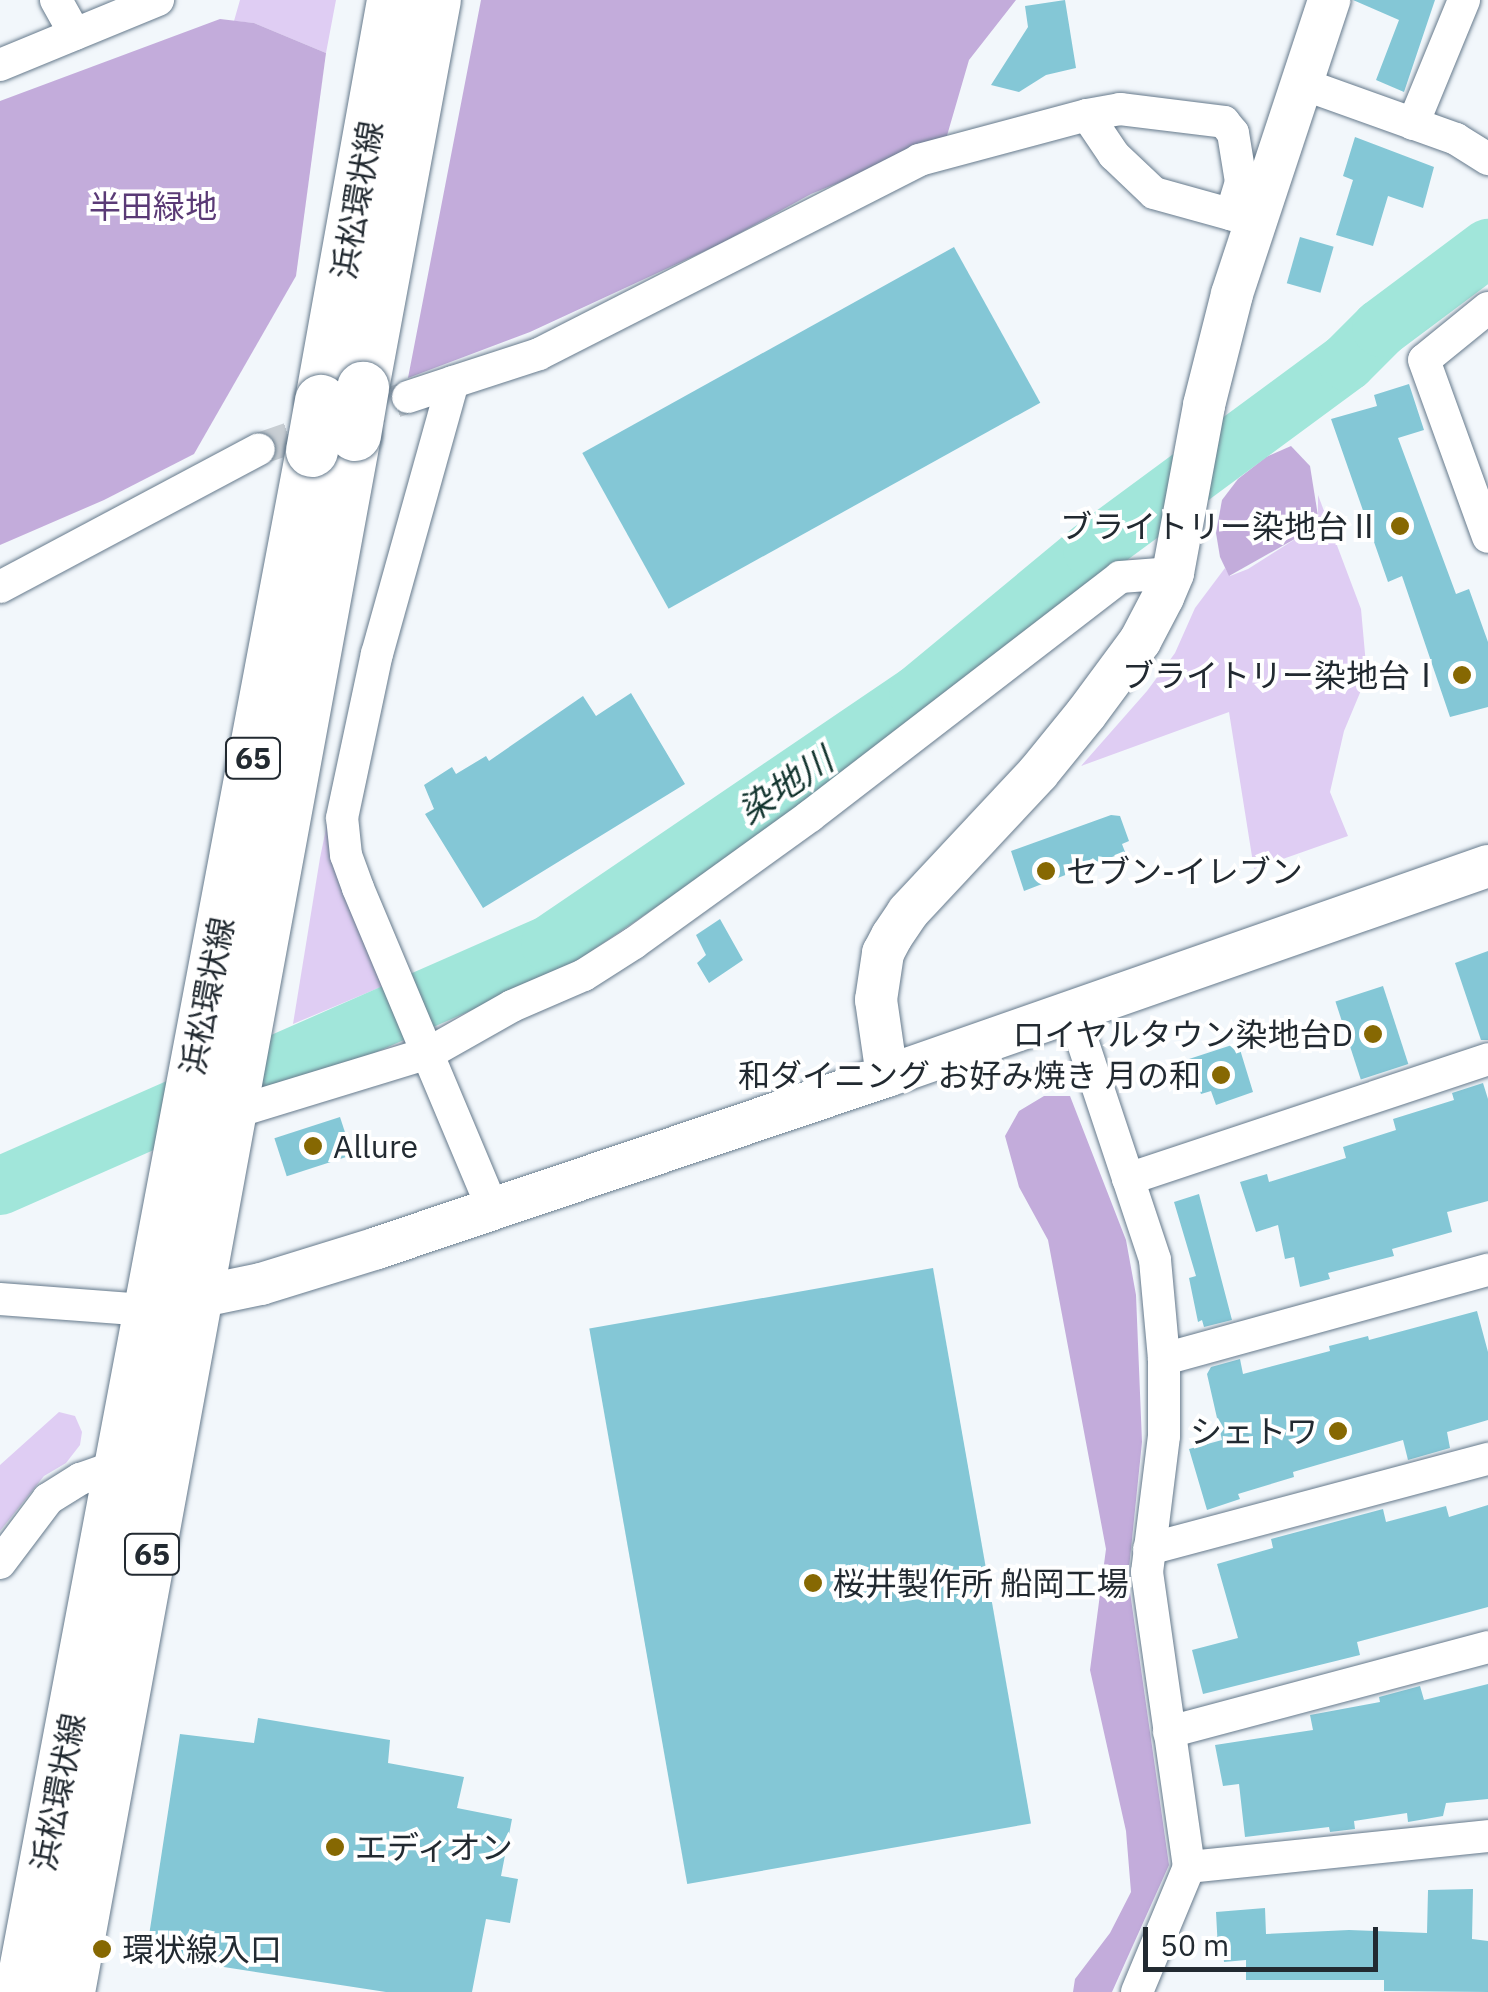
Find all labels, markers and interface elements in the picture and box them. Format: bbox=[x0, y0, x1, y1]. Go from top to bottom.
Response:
street label: 浜松環状線 bbox=[324, 118, 390, 282]
park label: 半田緑地 bbox=[89, 187, 217, 225]
place label: ブライトリー染地台Ⅱ bbox=[1060, 507, 1380, 545]
marker: ブライトリー染地台Ⅱ bbox=[1389, 515, 1411, 537]
place label: ブライトリー染地台Ⅰ bbox=[1122, 656, 1442, 694]
marker: ブライトリー染地台Ⅰ bbox=[1451, 664, 1473, 686]
road number: 65 bbox=[223, 733, 283, 783]
water label: 染地川 bbox=[730, 738, 840, 832]
place label: セブン-イレブン bbox=[1066, 852, 1303, 890]
marker: セブン-イレブン bbox=[1035, 860, 1057, 882]
street label: 浜松環状線 bbox=[173, 914, 241, 1078]
place label: ロイヤルタウン染地台D bbox=[1012, 1015, 1353, 1053]
marker: ロイヤルタウン染地台D bbox=[1362, 1023, 1384, 1045]
place label: 和ダイニング お好み焼き 月の和 bbox=[738, 1056, 1201, 1094]
marker: 和ダイニング お好み焼き 月の和 bbox=[1210, 1064, 1232, 1086]
place label: Allure bbox=[333, 1127, 418, 1165]
marker: Allure bbox=[302, 1135, 324, 1157]
place label: シェトワ bbox=[1190, 1412, 1318, 1450]
marker: シェトワ bbox=[1327, 1420, 1349, 1442]
road number: 65 bbox=[122, 1529, 182, 1579]
place label: 桜井製作所 船岡工場 bbox=[833, 1564, 1129, 1602]
marker: 桜井製作所 船岡工場 bbox=[802, 1572, 824, 1594]
street label: 浜松環状線 bbox=[24, 1710, 92, 1874]
place label: エディオン bbox=[355, 1828, 515, 1866]
marker: エディオン bbox=[324, 1836, 346, 1858]
scale bar bbox=[1148, 1907, 1383, 1969]
text: 50 m bbox=[1160, 1925, 1229, 1964]
place label: 環状線入口 bbox=[122, 1930, 282, 1968]
marker: 環状線入口 bbox=[91, 1938, 113, 1960]

